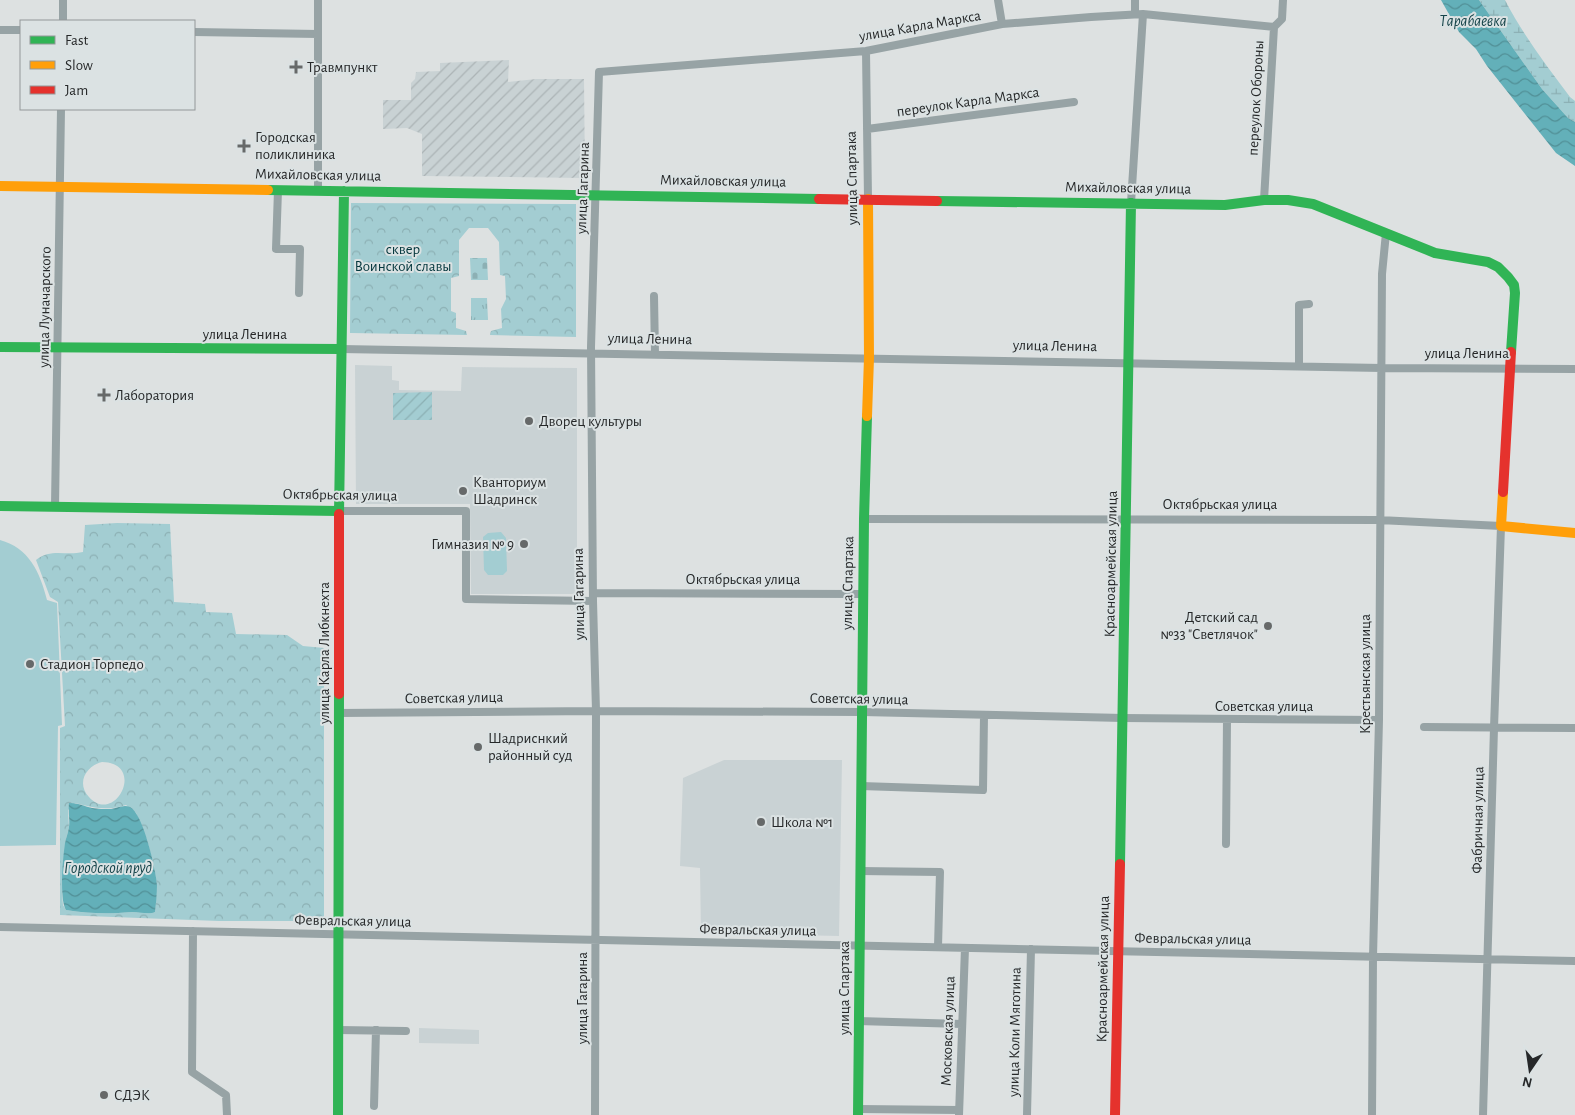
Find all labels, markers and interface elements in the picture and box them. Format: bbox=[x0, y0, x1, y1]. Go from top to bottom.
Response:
street label: улица Карла Маркса bbox=[857, 8, 982, 44]
water label: Тарабаевка bbox=[1439, 13, 1507, 30]
legend bbox=[20, 20, 195, 110]
text: Fast bbox=[65, 33, 89, 48]
street label: переулок Обороны bbox=[1245, 40, 1267, 156]
text: Slow bbox=[65, 58, 93, 73]
marker: Травмпункт bbox=[289, 60, 303, 74]
place label: Травмпункт bbox=[307, 60, 378, 75]
text: Jam bbox=[65, 83, 88, 98]
street label: переулок Карла Маркса bbox=[896, 85, 1040, 119]
place label: Городская поликлиника bbox=[255, 130, 335, 162]
street label: улица Спартака bbox=[844, 131, 860, 226]
marker: Городская поликлиника bbox=[237, 139, 251, 153]
street label: улица Гагарина bbox=[574, 142, 592, 235]
street label: Михайловская улица bbox=[255, 166, 382, 184]
street label: Михайловская улица bbox=[660, 172, 787, 190]
street label: Михайловская улица bbox=[1065, 179, 1192, 197]
park label: сквер Воинской славы bbox=[354, 242, 452, 274]
street label: улица Луначарского bbox=[36, 246, 54, 369]
street label: улица Ленина bbox=[202, 327, 287, 342]
street label: улица Ленина bbox=[607, 331, 692, 347]
street label: улица Ленина bbox=[1012, 338, 1097, 354]
street label: улица Ленина bbox=[1424, 346, 1509, 361]
marker: Лаборатория bbox=[97, 388, 111, 402]
place label: Лаборатория bbox=[115, 388, 194, 403]
place label: Дворец культуры bbox=[539, 414, 642, 429]
marker: Дворец культуры bbox=[523, 415, 535, 427]
place label: Кванториум Шадринск bbox=[473, 475, 546, 507]
marker: Кванториум Шадринск bbox=[457, 485, 469, 497]
street label: Октябрьская улица bbox=[282, 486, 398, 504]
street label: Красноармейская улица bbox=[1102, 490, 1120, 638]
street label: Октябрьская улица bbox=[1163, 497, 1278, 512]
street label: улица Спартака bbox=[840, 536, 856, 631]
place label: Гимназия № 9 bbox=[431, 537, 514, 552]
marker: Гимназия № 9 bbox=[518, 538, 530, 550]
street label: улица Гагарина bbox=[571, 548, 587, 641]
street label: Октябрьская улица bbox=[686, 572, 801, 587]
street label: улица Карла Либкнехта bbox=[317, 582, 332, 725]
place label: Детский сад №33 "Светлячок" bbox=[1160, 610, 1258, 642]
street label: Крестьянская улица bbox=[1358, 614, 1373, 734]
marker: Детский сад №33 "Светлячок" bbox=[1262, 620, 1274, 632]
place label: Стадион Торпедо bbox=[40, 657, 144, 672]
marker: Стадион Торпедо bbox=[24, 658, 36, 670]
street label: Советская улица bbox=[405, 690, 504, 706]
street label: Советская улица bbox=[810, 691, 909, 707]
street label: Советская улица bbox=[1215, 699, 1314, 714]
place label: Шадриснкий районный суд bbox=[488, 731, 572, 763]
marker: Шадриснкий районный суд bbox=[472, 741, 484, 753]
street label: Фабричная улица bbox=[1470, 766, 1486, 874]
place label: Школа №1 bbox=[771, 815, 833, 830]
marker: Школа №1 bbox=[755, 816, 767, 828]
water label: Городской пруд bbox=[64, 860, 152, 877]
street label: Красноармейская улица bbox=[1094, 895, 1112, 1043]
street label: Февральская улица bbox=[294, 912, 412, 930]
street label: Февральская улица bbox=[699, 921, 817, 939]
street label: Февральская улица bbox=[1134, 930, 1252, 948]
street label: улица Спартака bbox=[837, 941, 852, 1036]
street label: улица Гагарина bbox=[575, 952, 590, 1045]
street label: улица Коли Мяготина bbox=[1006, 967, 1024, 1098]
street label: Московская улица bbox=[939, 975, 957, 1086]
north arrow bbox=[1505, 1045, 1555, 1095]
text: N bbox=[1521, 1074, 1534, 1090]
place label: СДЭК bbox=[114, 1088, 150, 1103]
marker: СДЭК bbox=[98, 1089, 110, 1101]

